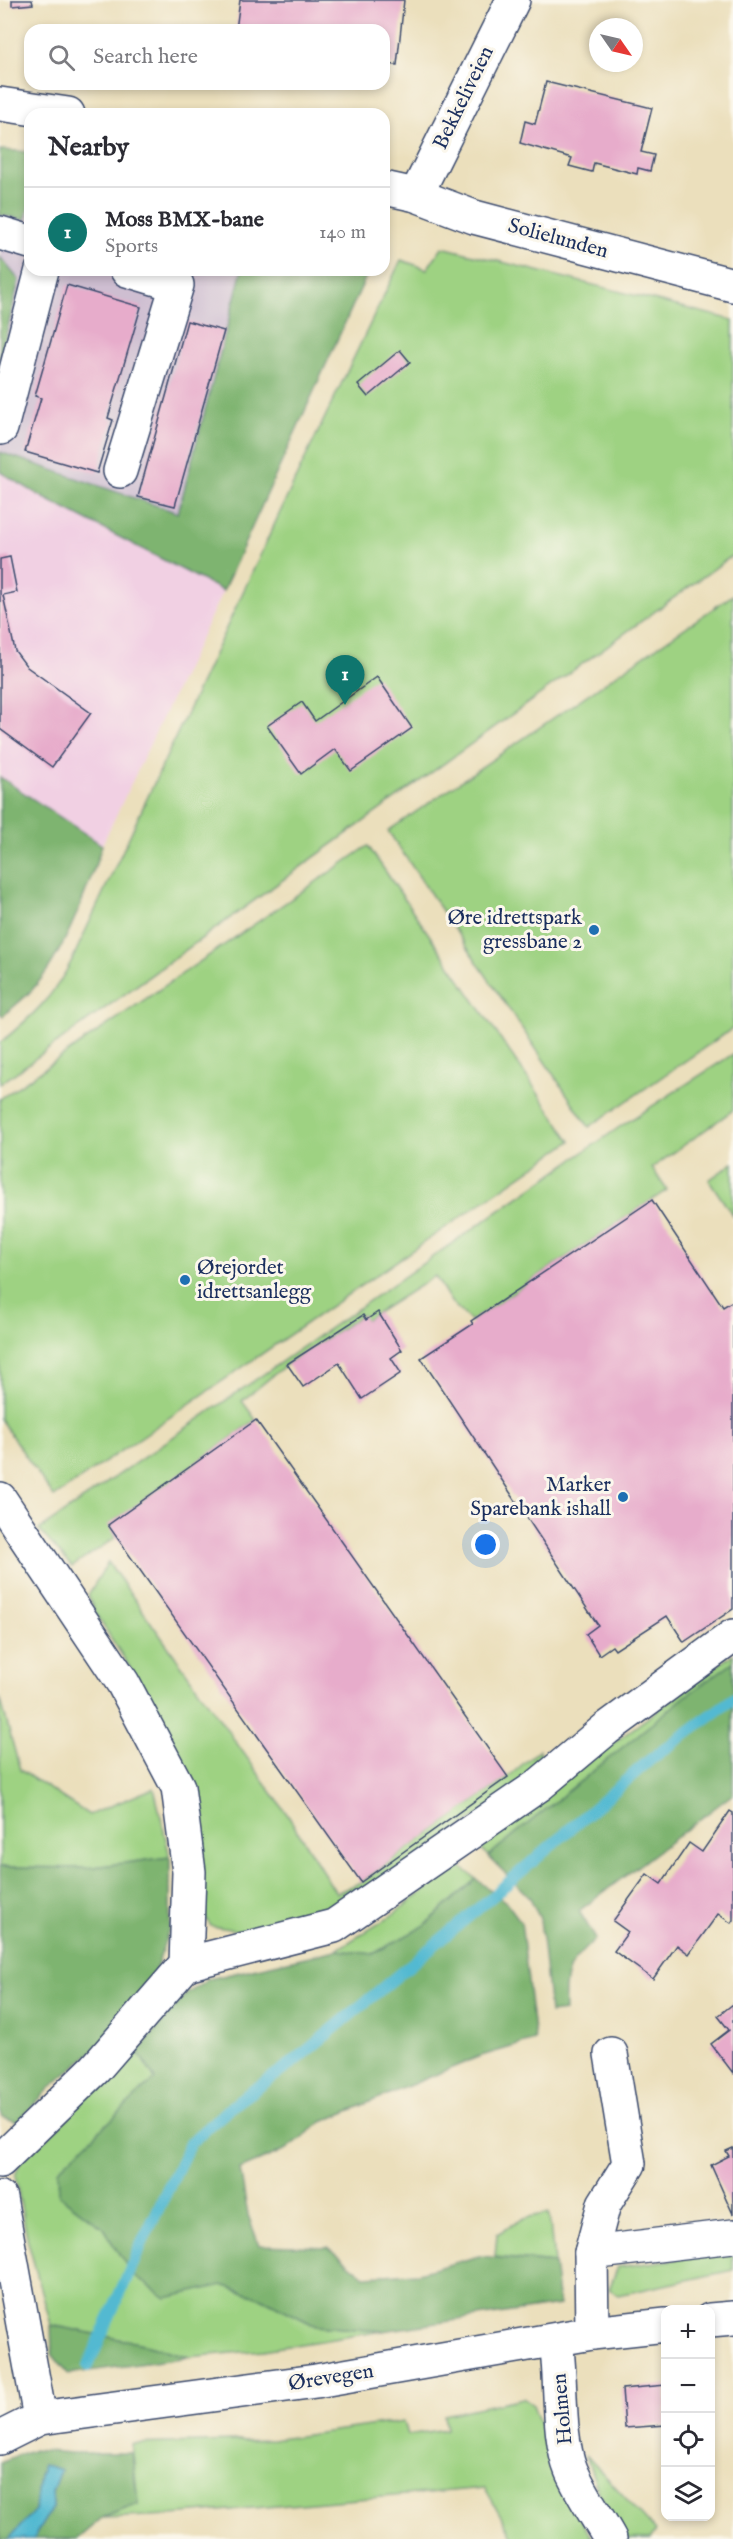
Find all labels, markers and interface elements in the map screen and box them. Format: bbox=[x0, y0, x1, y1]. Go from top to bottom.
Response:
north arrow bbox=[589, 18, 643, 72]
search box bbox=[24, 24, 390, 90]
icon: search bbox=[45, 41, 78, 74]
street label: Bekkeliveien bbox=[427, 42, 501, 154]
text: Search here bbox=[93, 43, 198, 71]
text: Nearby bbox=[48, 131, 129, 164]
text: Moss BMX-bane bbox=[105, 206, 264, 234]
street label: Solielunden bbox=[505, 213, 611, 265]
text: 1 bbox=[64, 220, 71, 245]
text: 140 m bbox=[319, 220, 366, 245]
text: Sports bbox=[105, 234, 158, 259]
pin: 1 bbox=[326, 656, 364, 705]
place label: Øre idrettspark gressbane 2 bbox=[447, 905, 583, 956]
marker: Øre idrettspark gressbane 2 bbox=[587, 923, 601, 937]
place label: Ørejordet idrettsanlegg bbox=[197, 1255, 312, 1306]
marker: Ørejordet idrettsanlegg bbox=[178, 1273, 192, 1287]
place label: Marker Sparebank ishall bbox=[470, 1472, 611, 1523]
marker: Marker Sparebank ishall bbox=[616, 1490, 630, 1504]
your location bbox=[471, 1530, 500, 1559]
map controls bbox=[661, 2305, 715, 2521]
button: + bbox=[661, 2305, 715, 2359]
street label: Ørevegen bbox=[287, 2358, 375, 2398]
button: − bbox=[661, 2359, 715, 2413]
street label: Holmen bbox=[546, 2372, 580, 2446]
button: locate bbox=[661, 2413, 715, 2467]
button: layers bbox=[661, 2467, 715, 2521]

